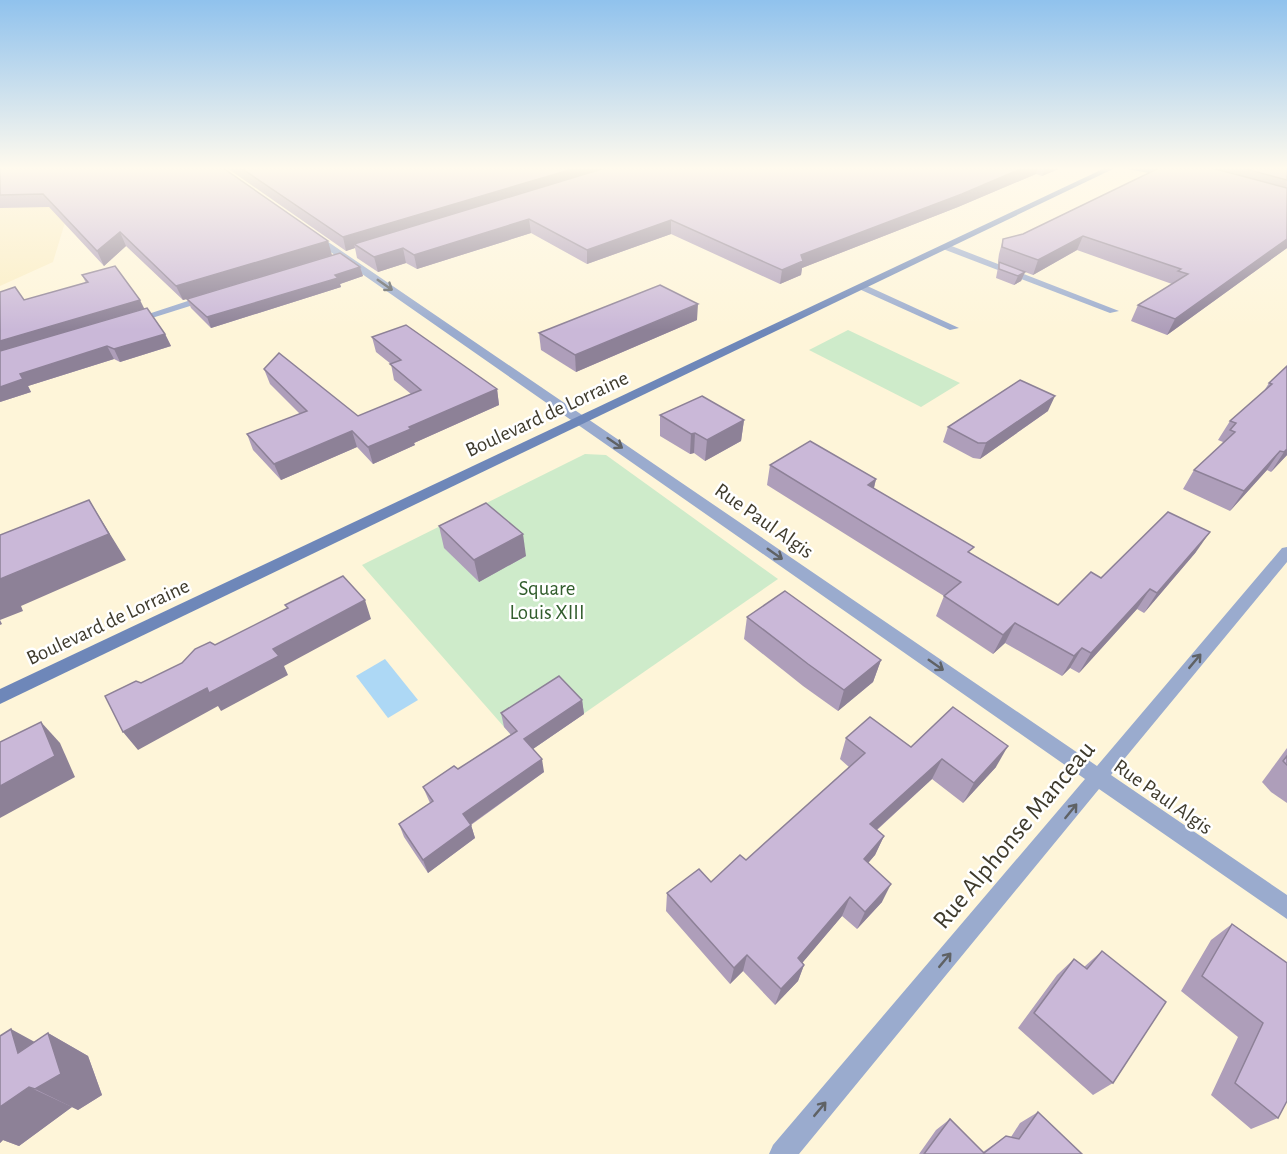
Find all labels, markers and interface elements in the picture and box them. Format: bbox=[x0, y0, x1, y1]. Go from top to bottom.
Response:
one-way arrow bbox=[377, 279, 393, 291]
street label: Boulevard de Lorraine bbox=[462, 367, 632, 461]
one-way arrow bbox=[606, 438, 623, 450]
street label: Rue Paul Algis bbox=[711, 479, 817, 563]
one-way arrow bbox=[767, 548, 783, 560]
street label: Boulevard de Lorraine bbox=[23, 575, 193, 669]
park label: Square Louis XIII bbox=[509, 578, 585, 623]
one-way arrow bbox=[1189, 653, 1202, 669]
one-way arrow bbox=[927, 659, 943, 671]
street label: Rue Alphonse Manceau bbox=[928, 736, 1100, 934]
street label: Rue Paul Algis bbox=[1110, 755, 1216, 839]
one-way arrow bbox=[1064, 804, 1078, 819]
one-way arrow bbox=[938, 953, 952, 968]
one-way arrow bbox=[813, 1102, 827, 1117]

